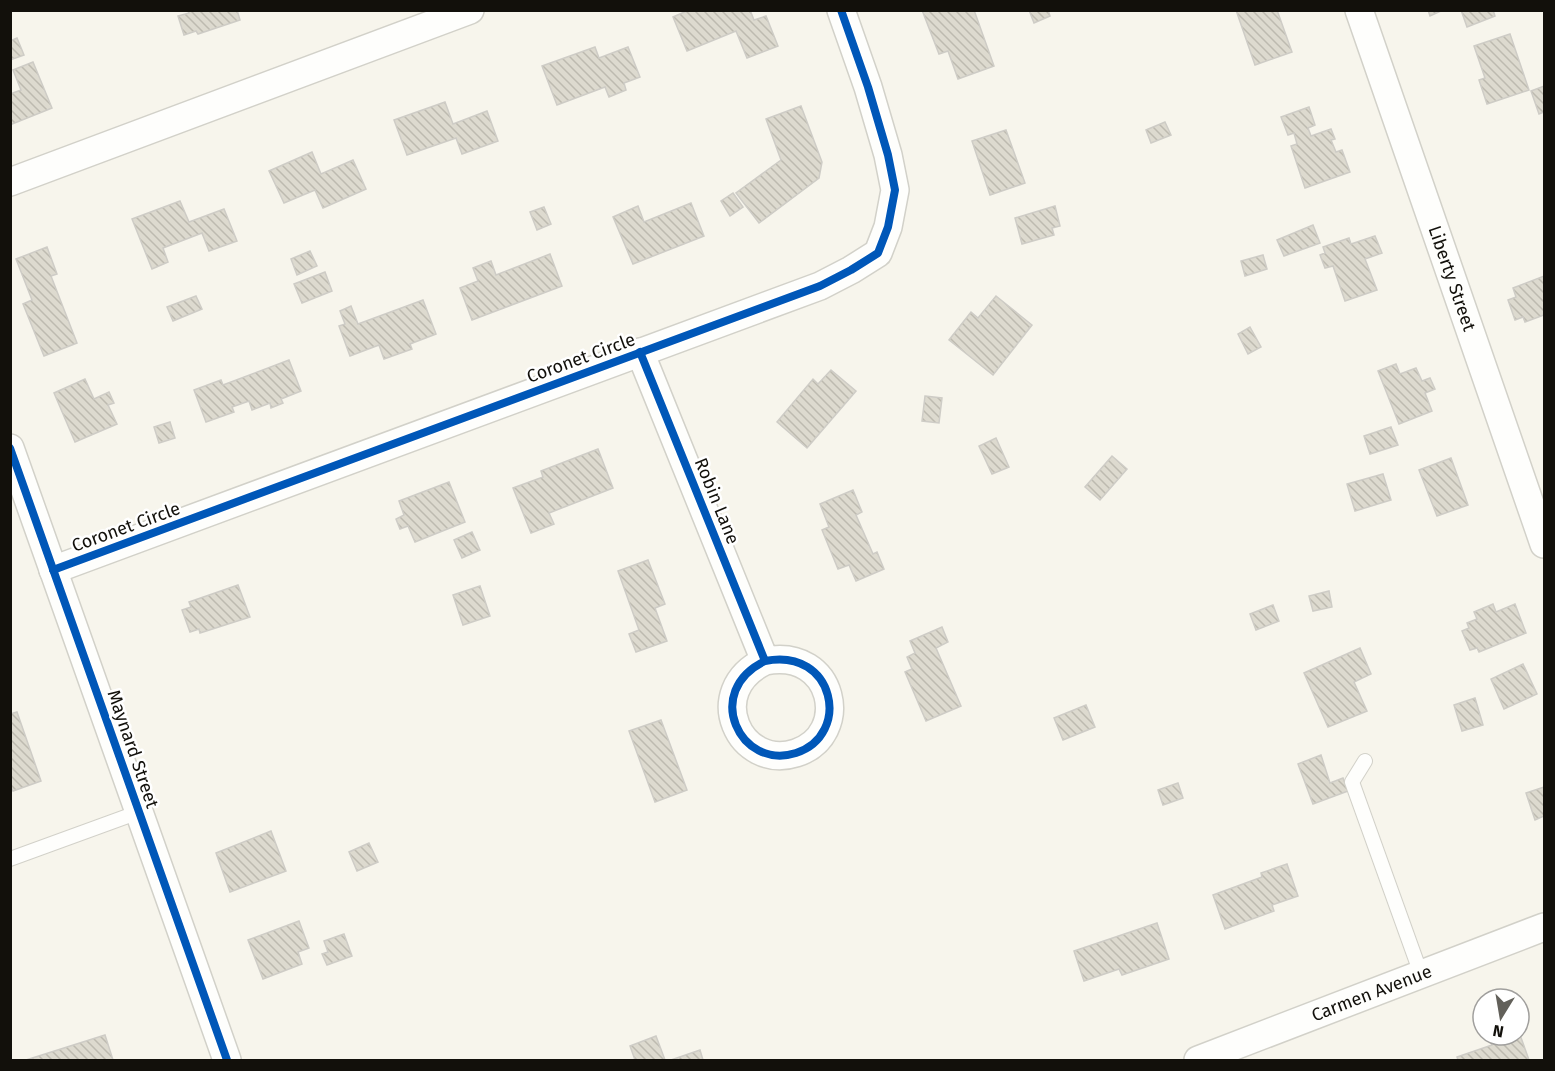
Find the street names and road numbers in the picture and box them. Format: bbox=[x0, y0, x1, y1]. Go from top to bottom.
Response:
street label: Liberty Street bbox=[1423, 223, 1481, 335]
street label: Coronet Circle bbox=[524, 328, 638, 388]
street label: Robin Lane bbox=[690, 455, 744, 547]
street label: Coronet Circle bbox=[69, 497, 183, 557]
street label: Maynard Street bbox=[102, 687, 164, 811]
street label: Carmen Avenue bbox=[1308, 960, 1435, 1026]

